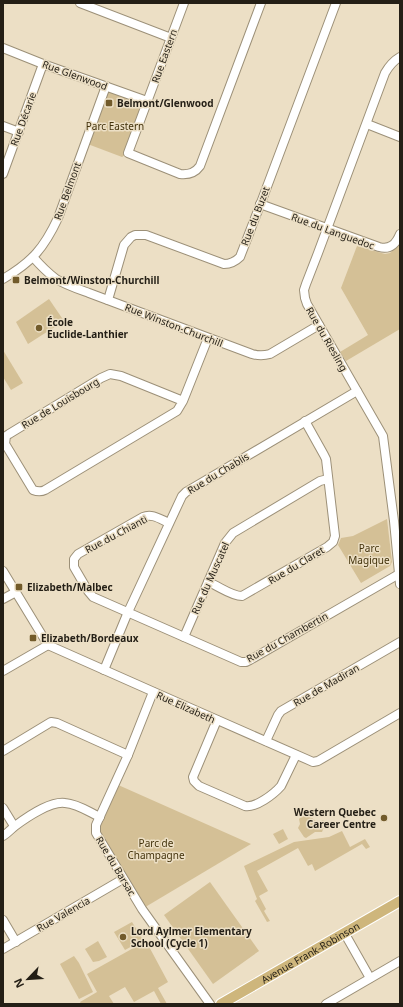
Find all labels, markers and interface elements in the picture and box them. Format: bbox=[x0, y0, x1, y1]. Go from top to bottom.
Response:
street label: Rue Eastern bbox=[148, 27, 180, 85]
street label: Rue Glenwood bbox=[40, 57, 110, 93]
street label: Rue Décarie bbox=[7, 90, 39, 148]
place label: Belmont/Glenwood bbox=[117, 96, 214, 110]
marker: Belmont/Glenwood bbox=[104, 98, 114, 108]
park label: Parc Eastern bbox=[86, 119, 144, 133]
street label: Rue Belmont bbox=[50, 160, 84, 222]
street label: Rue du Buzet bbox=[237, 184, 273, 248]
street label: Rue du Languedoc bbox=[289, 209, 377, 253]
place label: Belmont/Winston-Churchill bbox=[24, 273, 159, 287]
marker: Belmont/Winston-Churchill bbox=[11, 275, 21, 285]
street label: Rue Winston-Churchill bbox=[123, 300, 225, 350]
street label: Rue du Riesling bbox=[303, 304, 351, 374]
place label: École Euclide-Lanthier bbox=[47, 315, 129, 341]
marker: École Euclide-Lanthier bbox=[34, 323, 44, 333]
street label: Rue de Louisbourg bbox=[18, 374, 102, 432]
street label: Rue du Chablis bbox=[184, 449, 252, 497]
street label: Rue du Chianti bbox=[82, 512, 150, 556]
street label: Rue du Muscatel bbox=[188, 540, 232, 616]
park label: Parc Magique bbox=[348, 541, 390, 567]
street label: Rue du Claret bbox=[265, 543, 327, 587]
place label: Elizabeth/Malbec bbox=[27, 580, 113, 594]
marker: Elizabeth/Malbec bbox=[14, 582, 24, 592]
street label: Rue du Chambertin bbox=[244, 609, 330, 665]
place label: Elizabeth/Bordeaux bbox=[41, 631, 139, 645]
marker: Elizabeth/Bordeaux bbox=[28, 633, 38, 643]
street label: Rue de Madiran bbox=[290, 660, 362, 710]
street label: Rue Elizabeth bbox=[154, 688, 218, 726]
place label: Western Quebec Career Centre bbox=[294, 805, 376, 831]
marker: Western Quebec Career Centre bbox=[379, 813, 389, 823]
street label: Rue du Barsac bbox=[93, 834, 139, 898]
park label: Parc de Champagne bbox=[127, 836, 185, 862]
street label: Rue Valencia bbox=[34, 893, 92, 935]
street label: Avenue Frank-Robinson bbox=[258, 919, 362, 987]
place label: Lord Aylmer Elementary School (Cycle 1) bbox=[131, 924, 252, 950]
marker: Lord Aylmer Elementary School (Cycle 1) bbox=[118, 932, 128, 942]
north arrow bbox=[8, 959, 48, 999]
text: N bbox=[10, 976, 27, 991]

